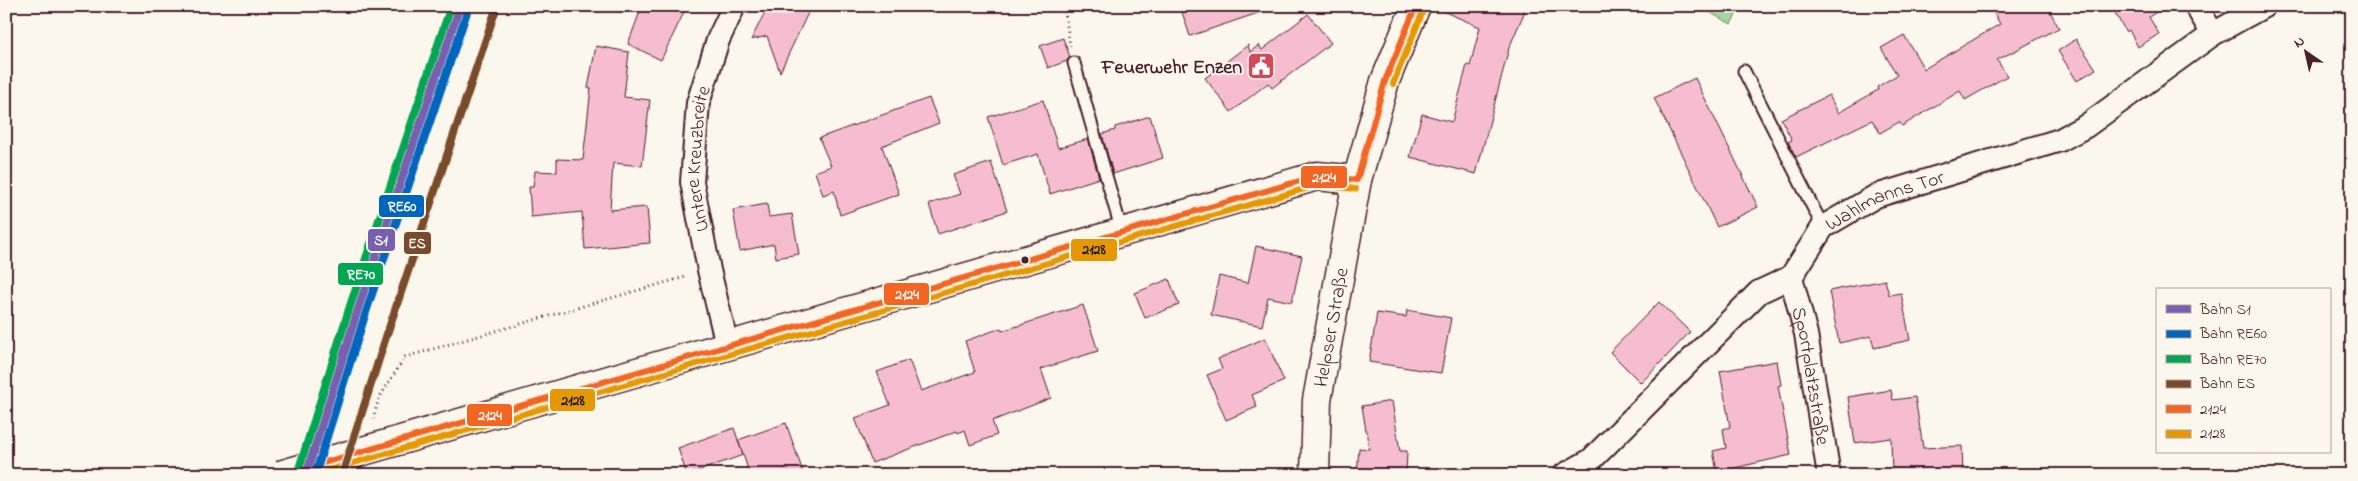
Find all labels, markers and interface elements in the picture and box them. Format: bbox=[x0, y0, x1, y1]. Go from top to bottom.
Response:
north arrow bbox=[2280, 28, 2330, 78]
text: N bbox=[2290, 31, 2309, 54]
public building icon: Feuerwehr Enzen bbox=[1246, 51, 1276, 81]
place label: Feuerwehr Enzen bbox=[1101, 54, 1242, 83]
street label: Untere Kreuzbreite bbox=[680, 82, 720, 234]
street label: Wahlmanns Tor bbox=[1820, 164, 1949, 240]
line badge: 2124 bbox=[1300, 165, 1348, 189]
text: 2124 bbox=[1311, 168, 1336, 189]
line badge: RE60 bbox=[378, 194, 425, 218]
text: RE60 bbox=[387, 197, 416, 218]
line badge: S1 bbox=[367, 228, 396, 252]
text: S1 bbox=[374, 231, 388, 252]
line badge: ES bbox=[403, 231, 432, 255]
text: ES bbox=[408, 234, 426, 255]
line badge: 2128 bbox=[1070, 238, 1118, 262]
text: 2128 bbox=[1081, 240, 1107, 261]
unlabelled marker bbox=[1020, 255, 1030, 265]
line badge: RE70 bbox=[337, 262, 384, 286]
text: RE70 bbox=[346, 265, 375, 286]
street label: Helpser Straße bbox=[1308, 265, 1358, 390]
line badge: 2124 bbox=[883, 282, 930, 306]
text: 2124 bbox=[894, 285, 919, 306]
legend bbox=[2156, 288, 2330, 454]
text: Bahn S1 bbox=[2199, 299, 2251, 321]
street label: Sportplatzstraße bbox=[1782, 304, 1836, 447]
text: Bahn RE60 bbox=[2199, 323, 2267, 345]
text: Bahn RE70 bbox=[2199, 349, 2267, 371]
text: Bahn ES bbox=[2199, 373, 2256, 395]
line badge: 2128 bbox=[549, 388, 596, 412]
text: 2128 bbox=[560, 391, 586, 412]
text: 2124 bbox=[2200, 399, 2226, 421]
line badge: 2124 bbox=[466, 403, 513, 427]
text: 2124 bbox=[477, 406, 502, 427]
text: 2128 bbox=[2200, 423, 2226, 445]

